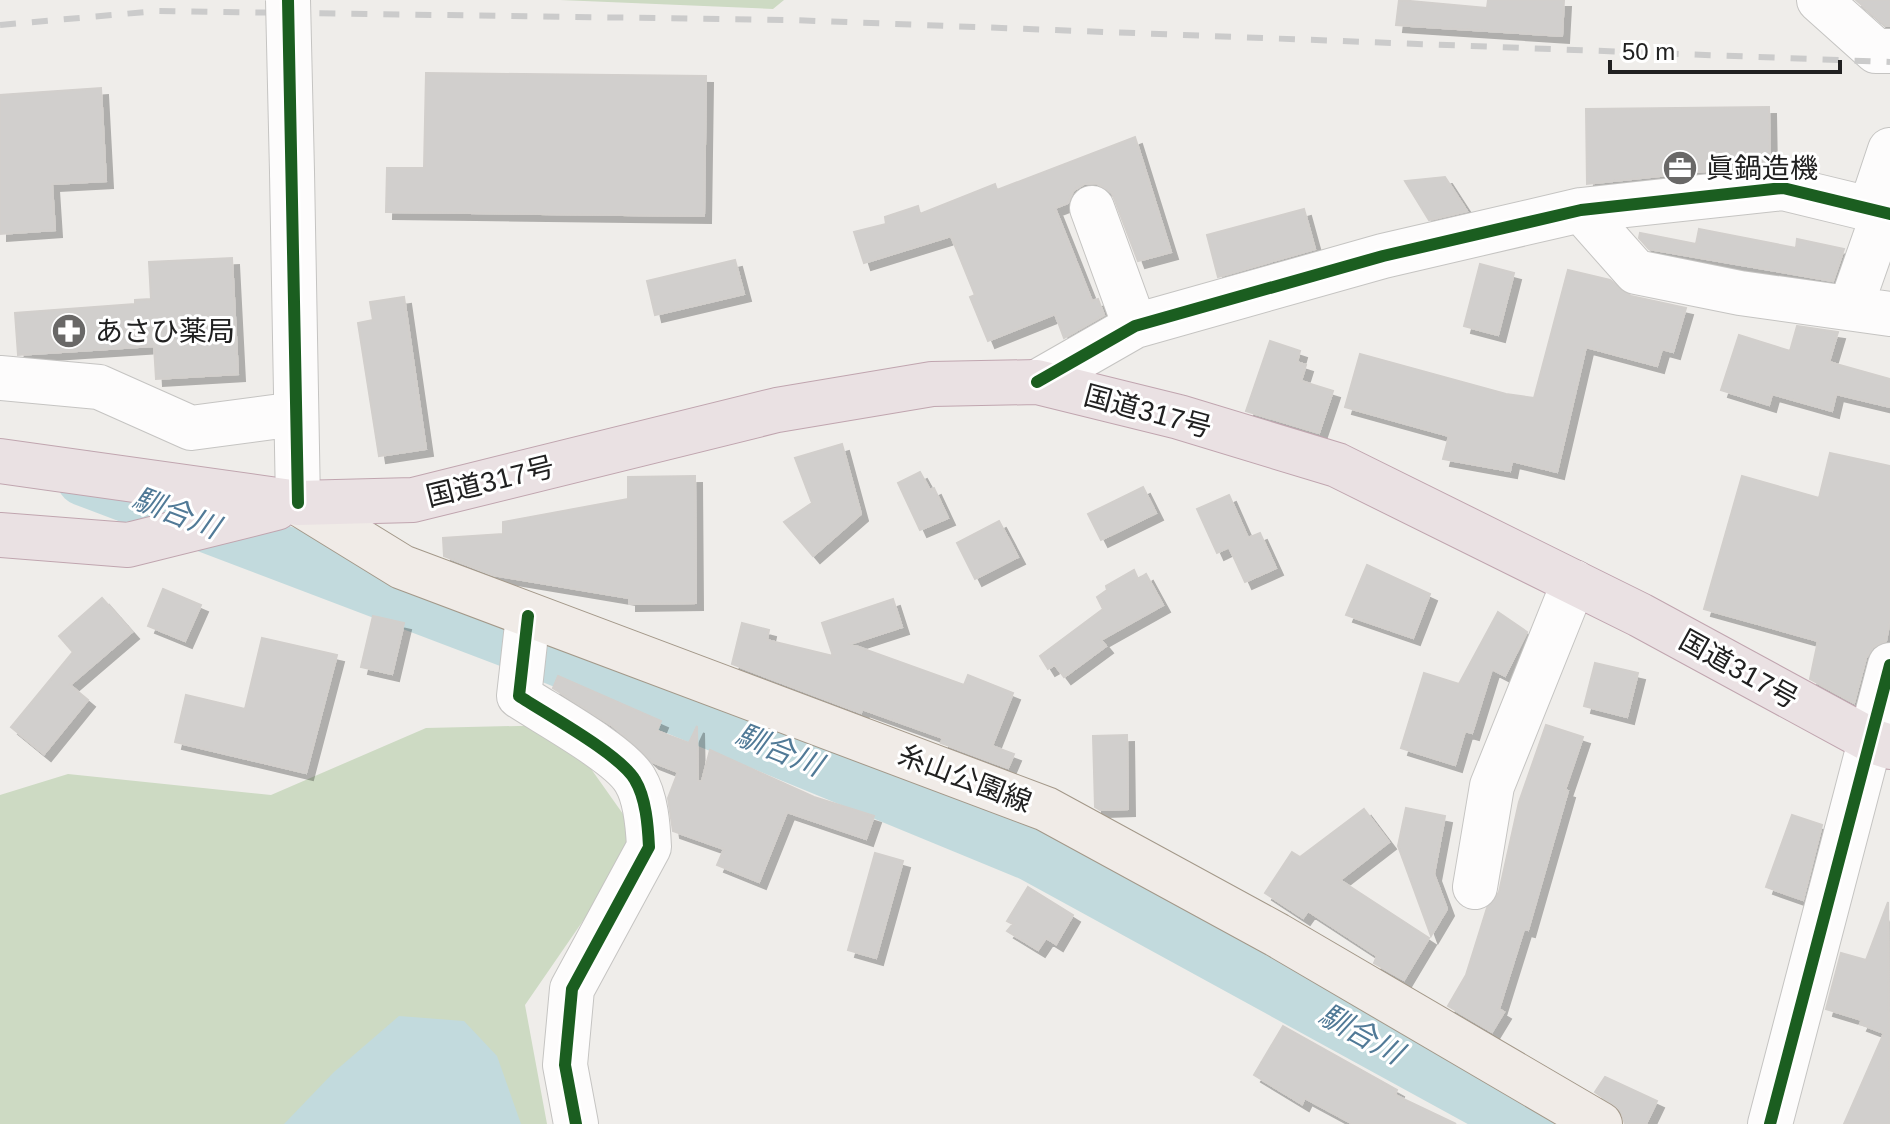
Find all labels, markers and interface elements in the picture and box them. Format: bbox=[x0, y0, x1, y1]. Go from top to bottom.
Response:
scale bar bbox=[1610, 24, 1840, 74]
text: 50 m bbox=[1622, 38, 1675, 65]
office icon: 眞鍋造機 bbox=[1661, 149, 1699, 187]
place label: 眞鍋造機 bbox=[1706, 153, 1818, 184]
pharmacy icon: あさひ薬局 bbox=[50, 312, 88, 350]
place label: あさひ薬局 bbox=[95, 316, 235, 347]
street label: 国道317号 bbox=[1081, 380, 1215, 443]
street label: 国道317号 bbox=[423, 451, 557, 512]
water label: 馴合川 bbox=[128, 481, 227, 545]
street label: 国道317号 bbox=[1674, 624, 1803, 715]
water label: 馴合川 bbox=[731, 717, 830, 783]
street label: 糸山公園線 bbox=[894, 739, 1036, 818]
water label: 馴合川 bbox=[1314, 997, 1411, 1071]

